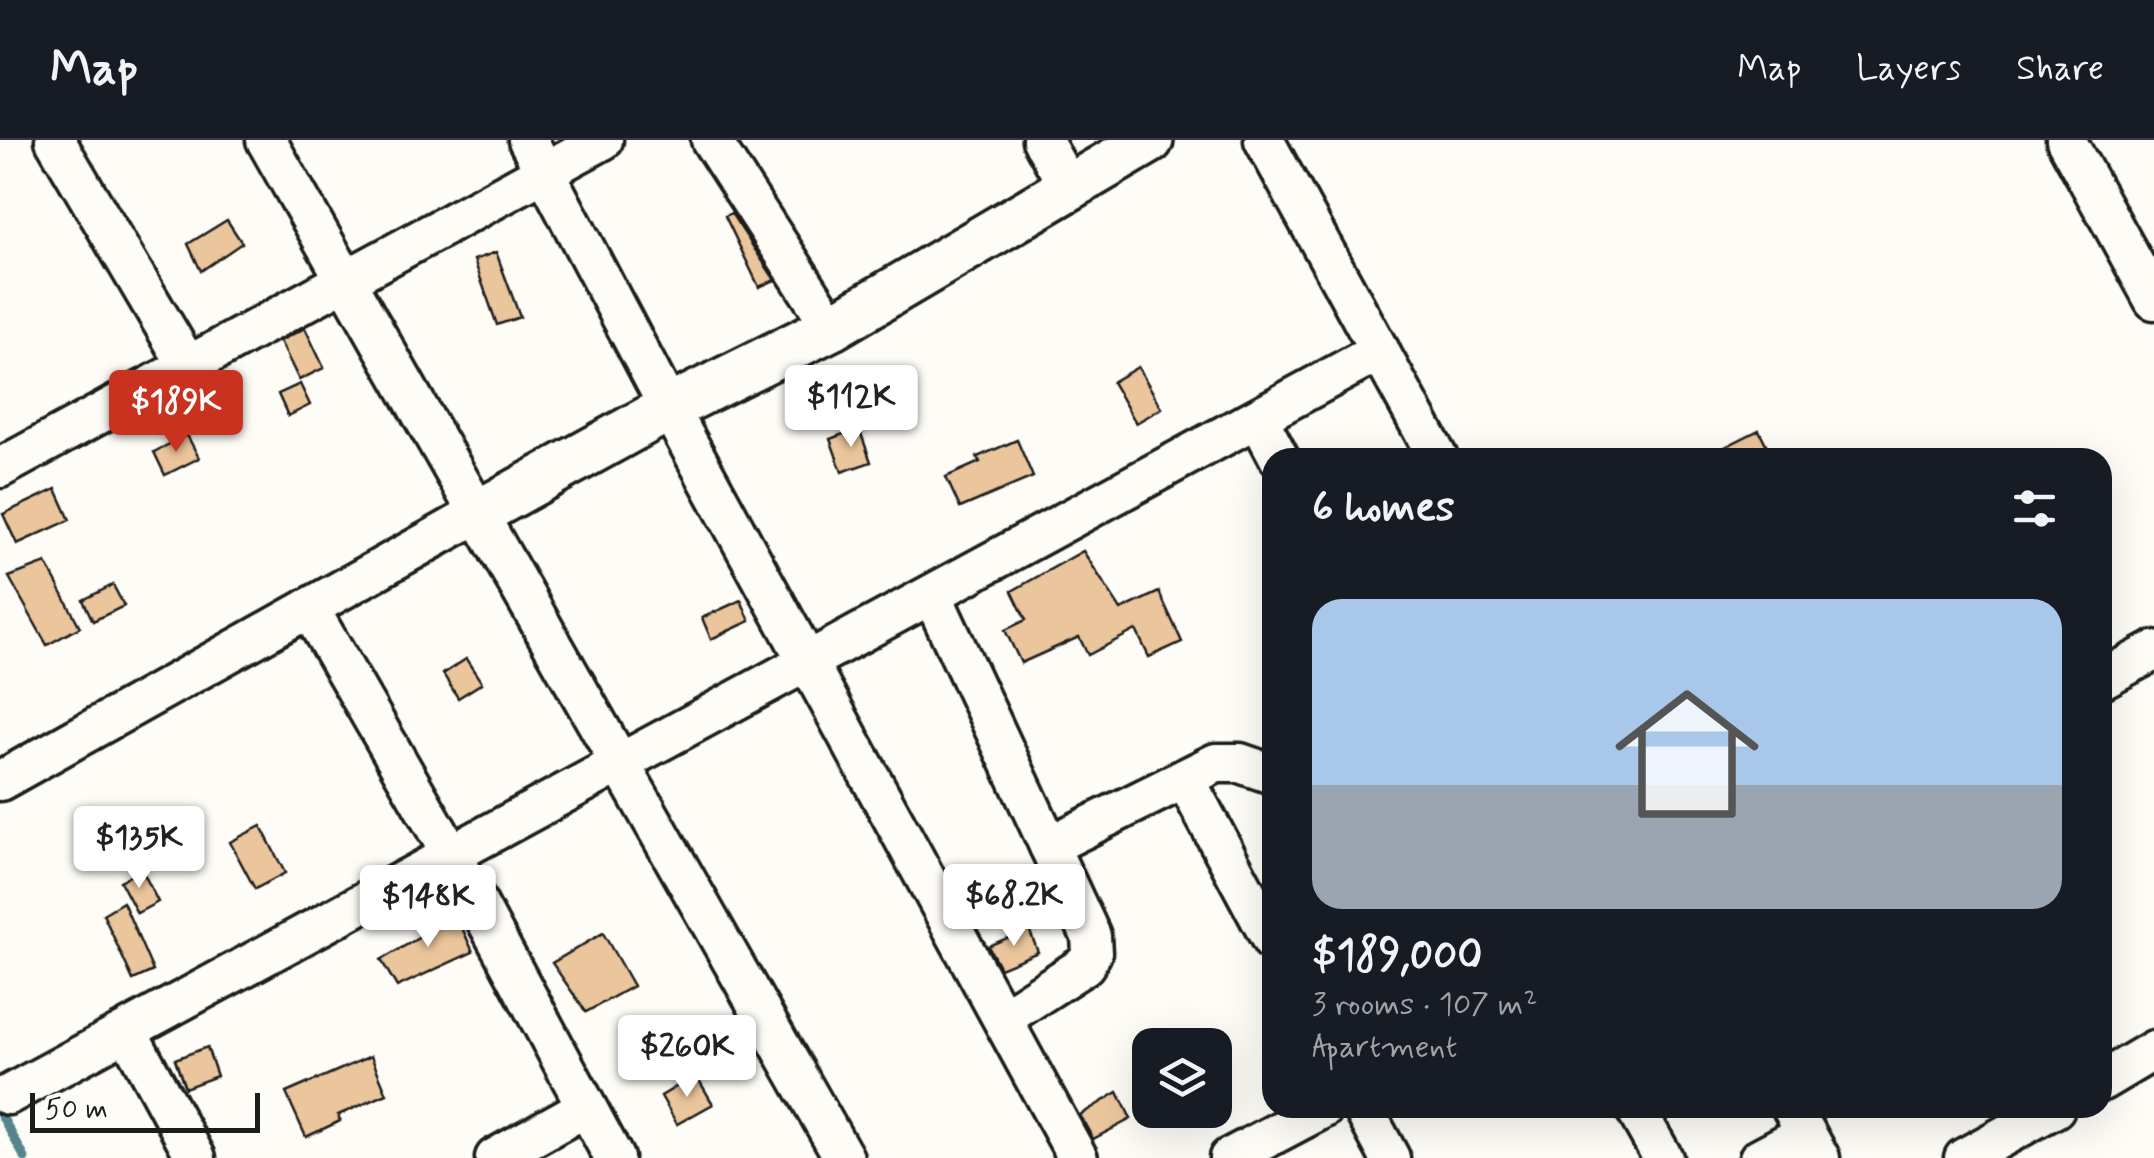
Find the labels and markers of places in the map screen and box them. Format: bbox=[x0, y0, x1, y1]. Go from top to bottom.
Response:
pin: $112K bbox=[781, 365, 921, 450]
pin: $189K bbox=[106, 370, 246, 455]
pin: $135K bbox=[69, 806, 209, 891]
pin: $68.2K bbox=[933, 864, 1095, 949]
pin: $148K bbox=[358, 865, 498, 950]
pin: $260K bbox=[617, 1015, 757, 1100]

